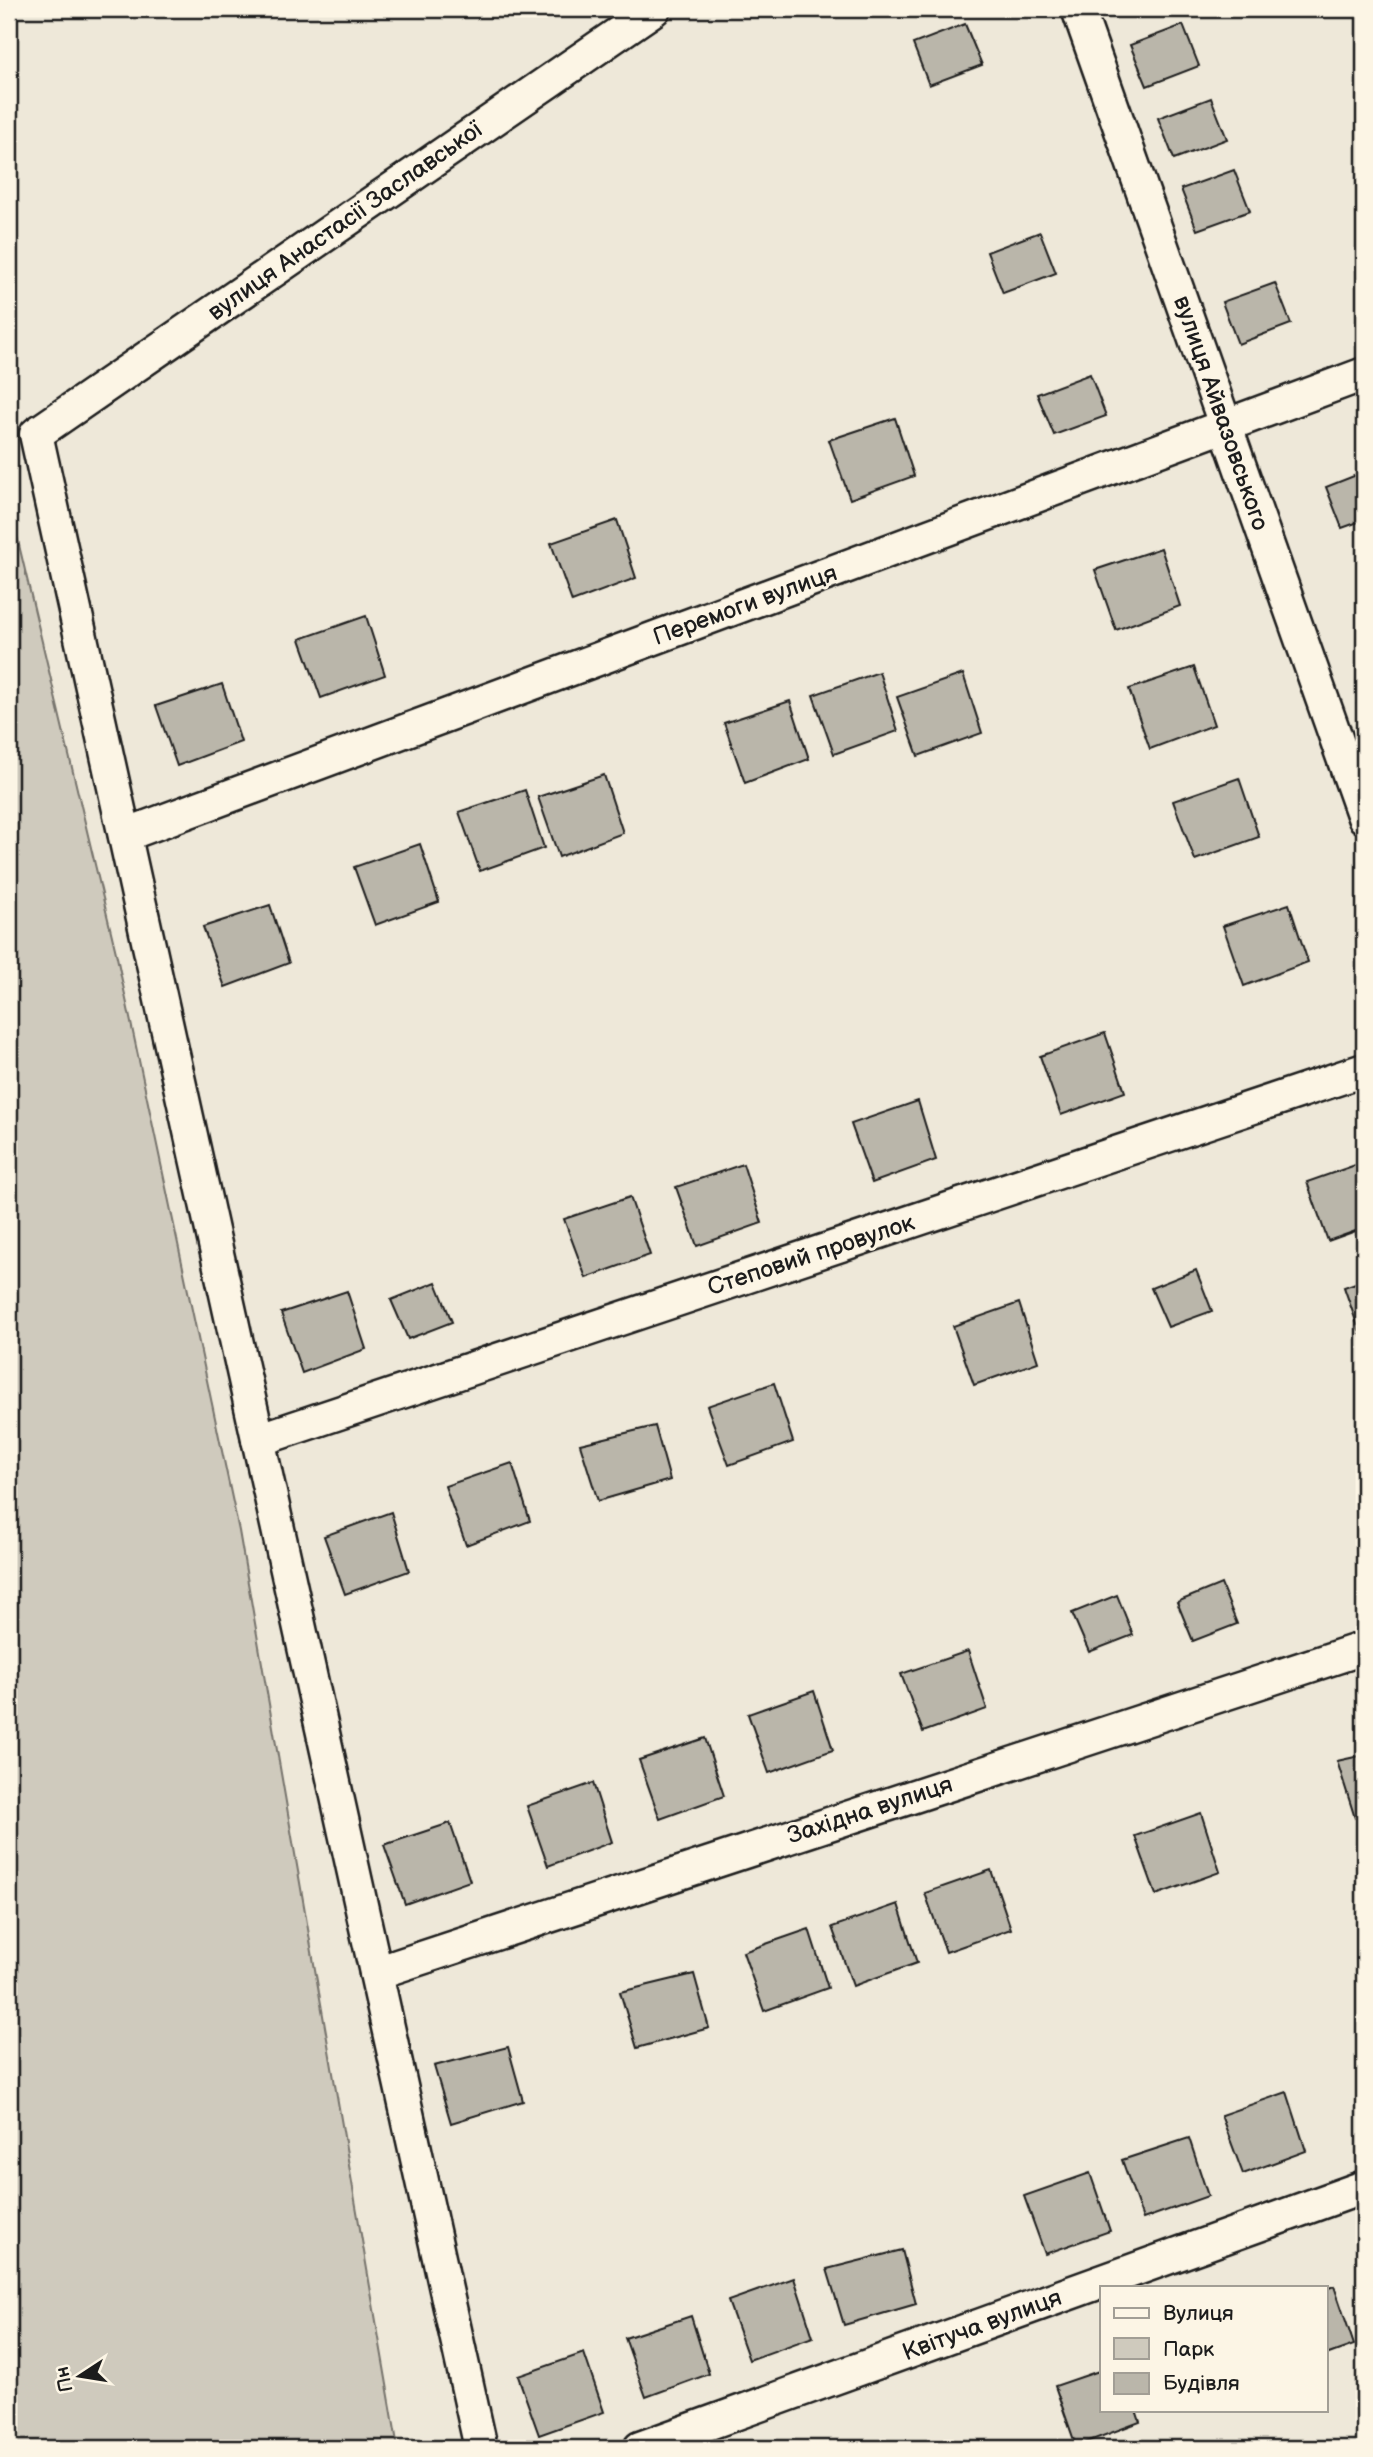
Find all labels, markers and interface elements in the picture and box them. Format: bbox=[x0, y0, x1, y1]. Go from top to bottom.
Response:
street label: вулиця Анастасії Заславської bbox=[202, 114, 489, 327]
street label: вулиця Айвазовського bbox=[1167, 292, 1275, 534]
street label: Перемоги вулиця bbox=[649, 558, 841, 652]
street label: Степовий провулок bbox=[704, 1208, 918, 1302]
street label: Західна вулиця bbox=[784, 1770, 956, 1850]
street label: Квітуча вулиця bbox=[898, 2283, 1066, 2367]
legend bbox=[1100, 2286, 1328, 2412]
text: Вулиця bbox=[1163, 2301, 1234, 2326]
text: Парк bbox=[1163, 2337, 1214, 2362]
north arrow bbox=[46, 2342, 116, 2412]
text: Пн bbox=[51, 2364, 79, 2394]
text: Будівля bbox=[1163, 2371, 1240, 2396]

